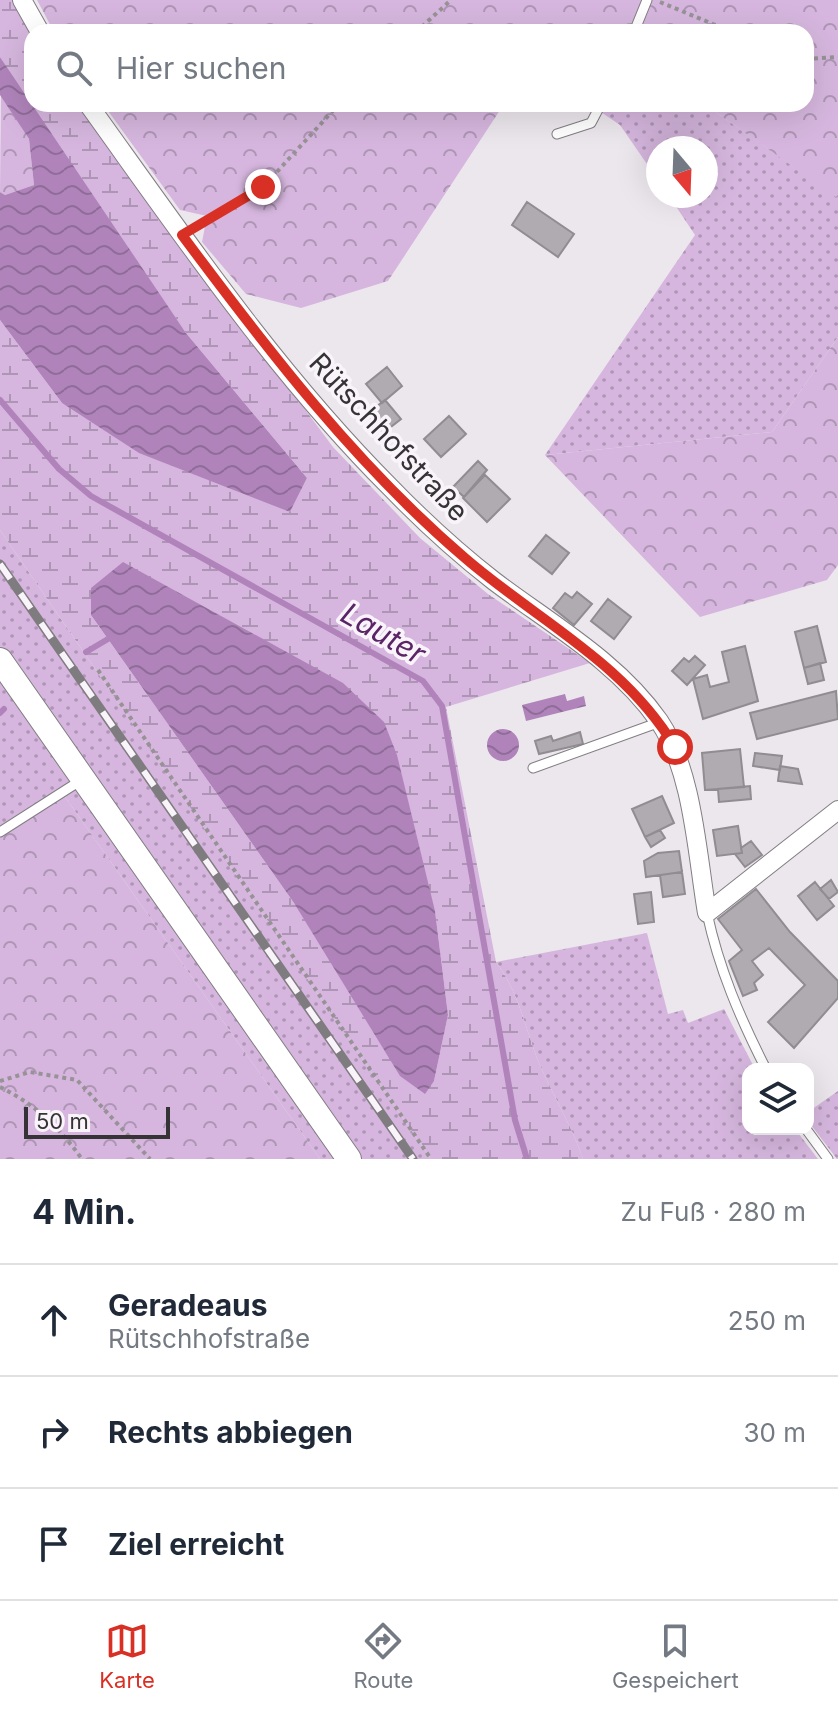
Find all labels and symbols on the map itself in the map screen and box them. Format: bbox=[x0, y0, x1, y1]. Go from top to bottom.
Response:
north arrow bbox=[646, 136, 718, 208]
route end bbox=[245, 169, 281, 205]
street label: Rütschhofstraße bbox=[302, 346, 476, 528]
water label: Lauter bbox=[335, 595, 433, 672]
route start bbox=[657, 729, 693, 765]
scale bar bbox=[24, 1103, 170, 1139]

